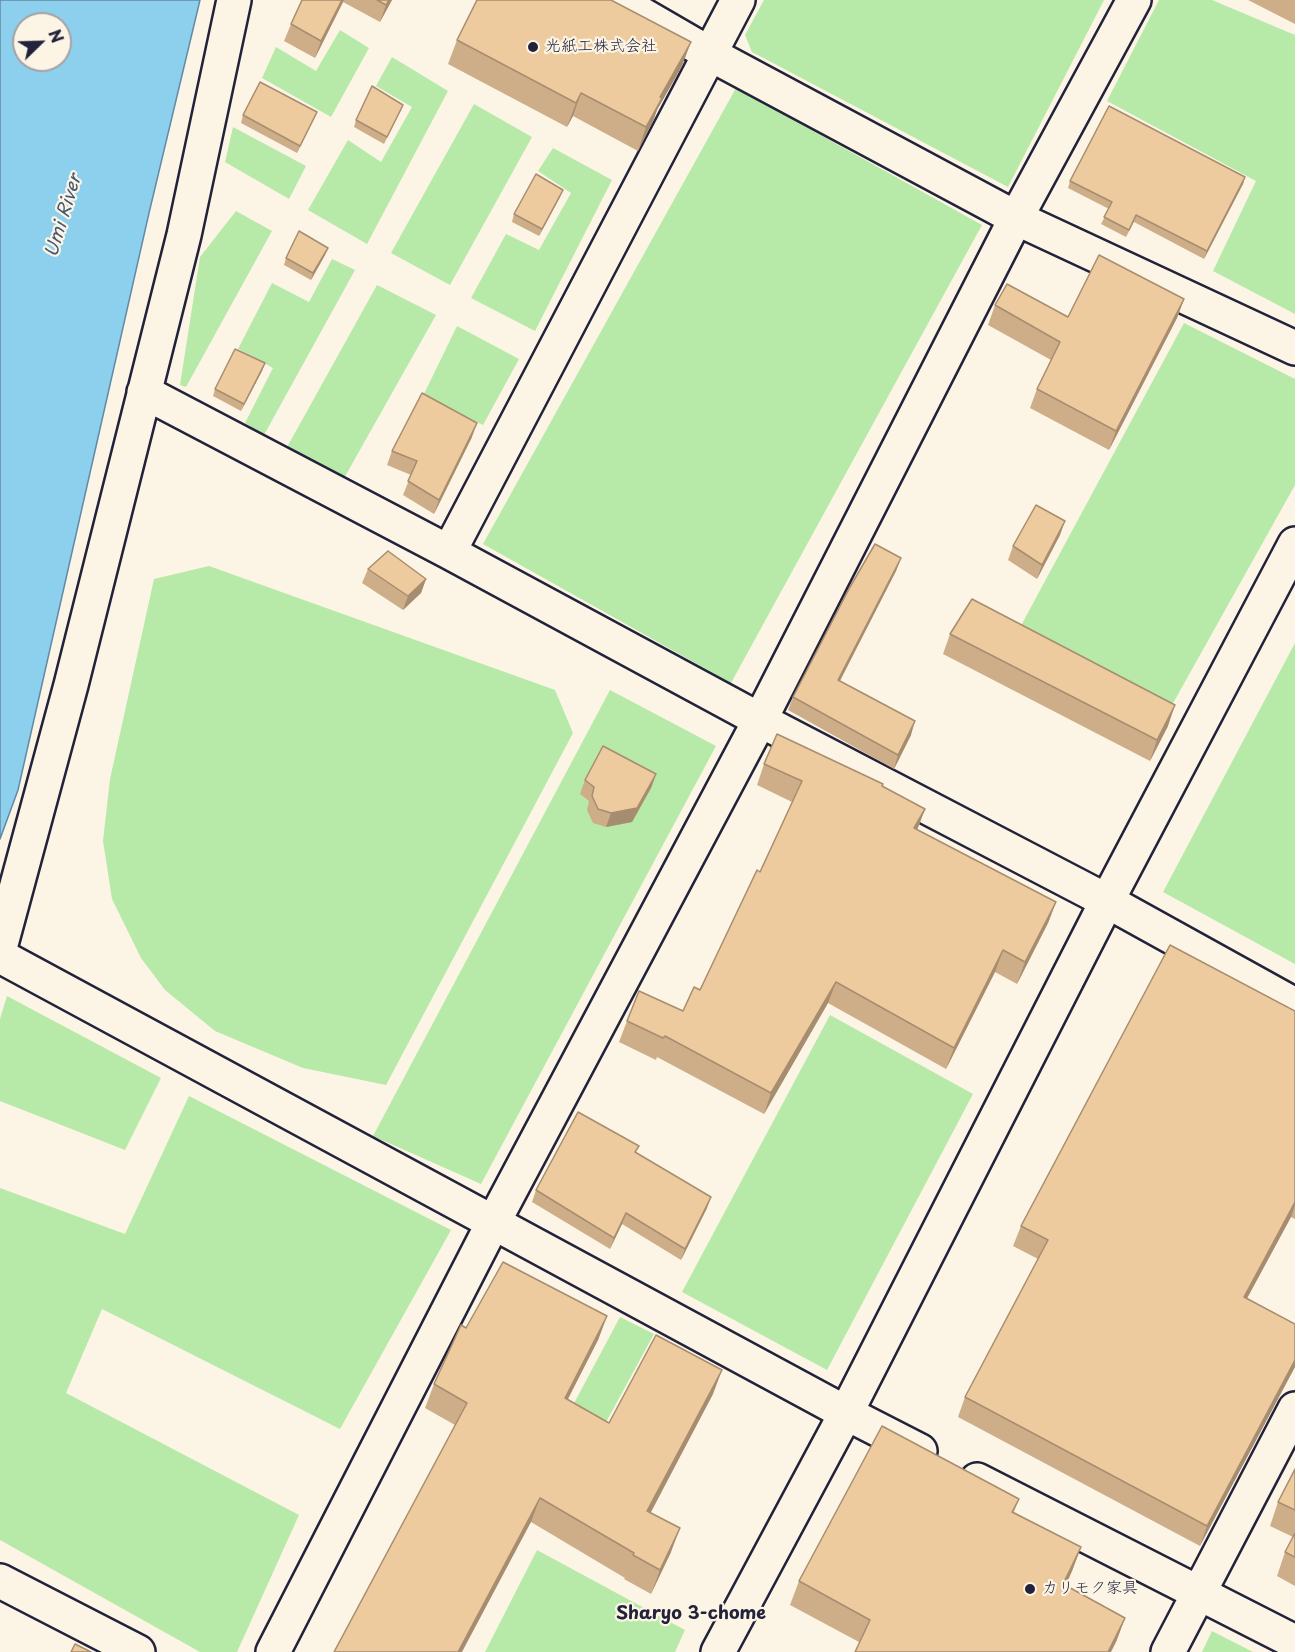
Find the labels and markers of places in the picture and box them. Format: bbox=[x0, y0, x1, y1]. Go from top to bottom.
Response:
place label: 光紙工株式会社 bbox=[545, 37, 657, 57]
marker: 光紙工株式会社 bbox=[526, 40, 540, 54]
place label: カリモク家具 bbox=[1042, 1579, 1138, 1599]
marker: カリモク家具 bbox=[1023, 1582, 1037, 1596]

